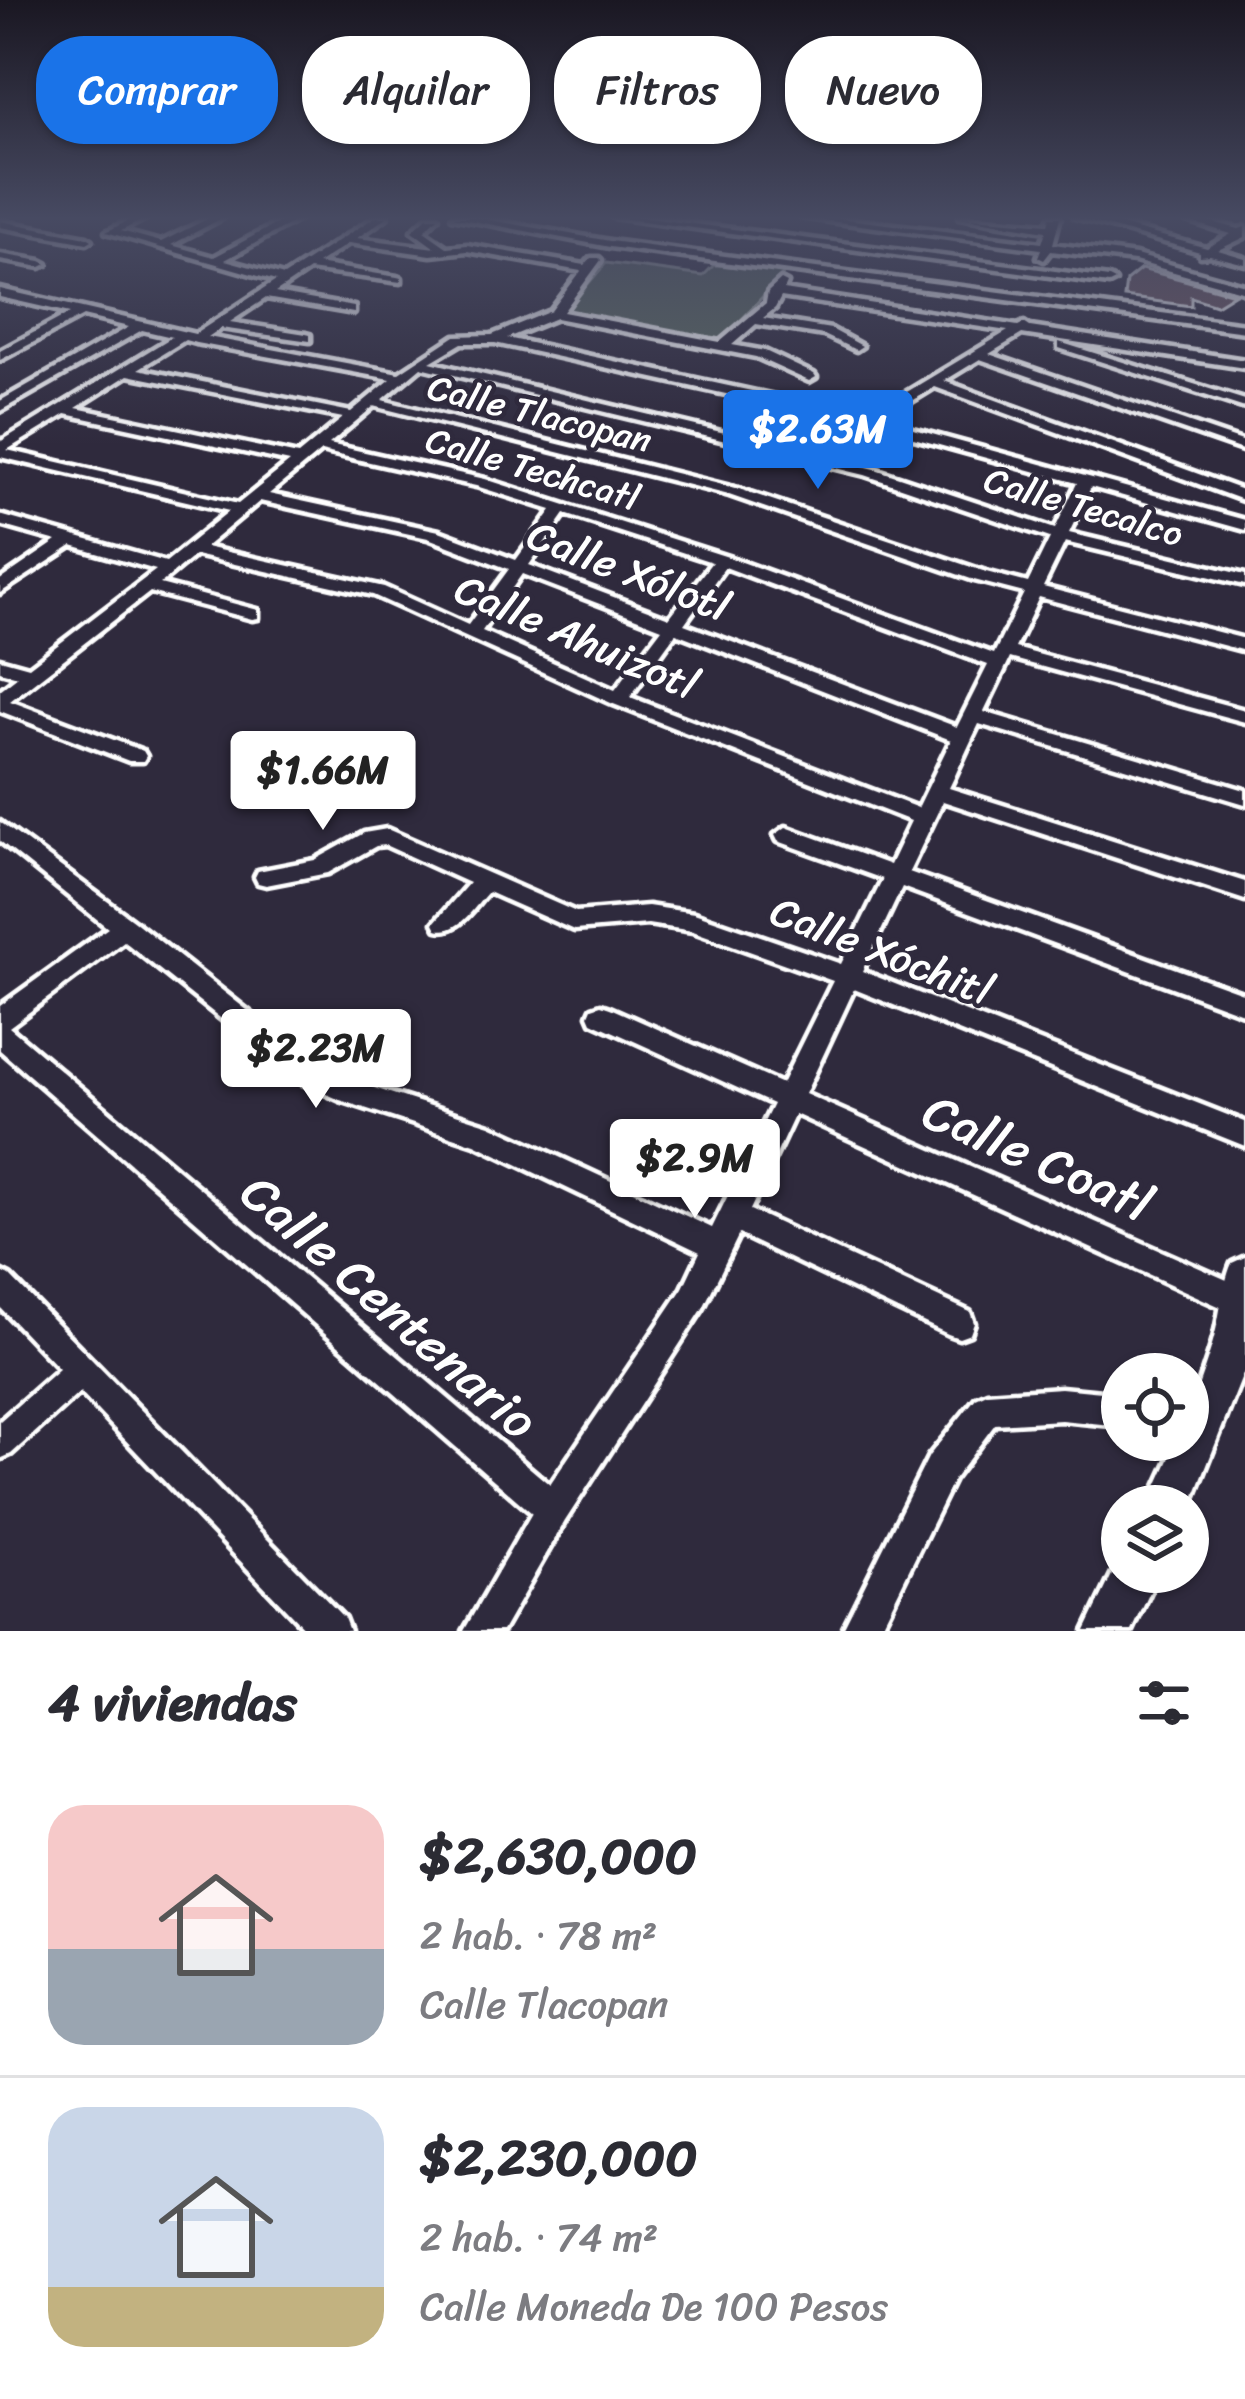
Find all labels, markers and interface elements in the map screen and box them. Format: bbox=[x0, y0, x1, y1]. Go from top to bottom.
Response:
chip: Comprar bbox=[36, 36, 278, 144]
chip: Alquilar bbox=[302, 36, 530, 144]
chip: Filtros bbox=[554, 36, 761, 144]
chip: Nuevo bbox=[785, 36, 982, 144]
street label: Calle Tlacopan bbox=[421, 355, 659, 473]
pin: $2.63M bbox=[720, 390, 916, 492]
text: $2.63M bbox=[750, 394, 886, 463]
street label: Calle Techcatl bbox=[418, 408, 648, 530]
street label: Calle Tecalco bbox=[977, 448, 1191, 566]
street label: Calle Xólotl bbox=[516, 498, 742, 644]
street label: Calle Ahuizotl bbox=[443, 552, 711, 722]
pin: $1.66M bbox=[225, 731, 421, 833]
text: $1.66M bbox=[258, 735, 388, 804]
street label: Calle Xóchitl bbox=[759, 874, 1005, 1028]
pin: $2.23M bbox=[218, 1009, 414, 1111]
text: $2.23M bbox=[248, 1013, 384, 1082]
street label: Calle Coatl bbox=[908, 1067, 1169, 1249]
pin: $2.9M bbox=[611, 1119, 779, 1221]
text: $2.9M bbox=[637, 1123, 753, 1192]
street label: Calle Centenario bbox=[219, 1151, 559, 1463]
map controls bbox=[1101, 1353, 1209, 1593]
button: locate bbox=[1101, 1353, 1209, 1461]
button: layers bbox=[1101, 1485, 1209, 1593]
text: 4 viviendas bbox=[48, 1658, 297, 1748]
icon: filters bbox=[1131, 1670, 1197, 1736]
text: $2,630,000 bbox=[420, 1811, 697, 1901]
icon: home bbox=[144, 1853, 288, 1997]
text: 2 hab. · 78 m² bbox=[420, 1901, 657, 1970]
text: Calle Tlacopan bbox=[420, 1970, 668, 2039]
text: $2,230,000 bbox=[420, 2113, 698, 2203]
icon: home bbox=[144, 2155, 288, 2299]
text: 2 hab. · 74 m² bbox=[420, 2203, 658, 2272]
text: Calle Moneda De 100 Pesos bbox=[420, 2272, 888, 2341]

